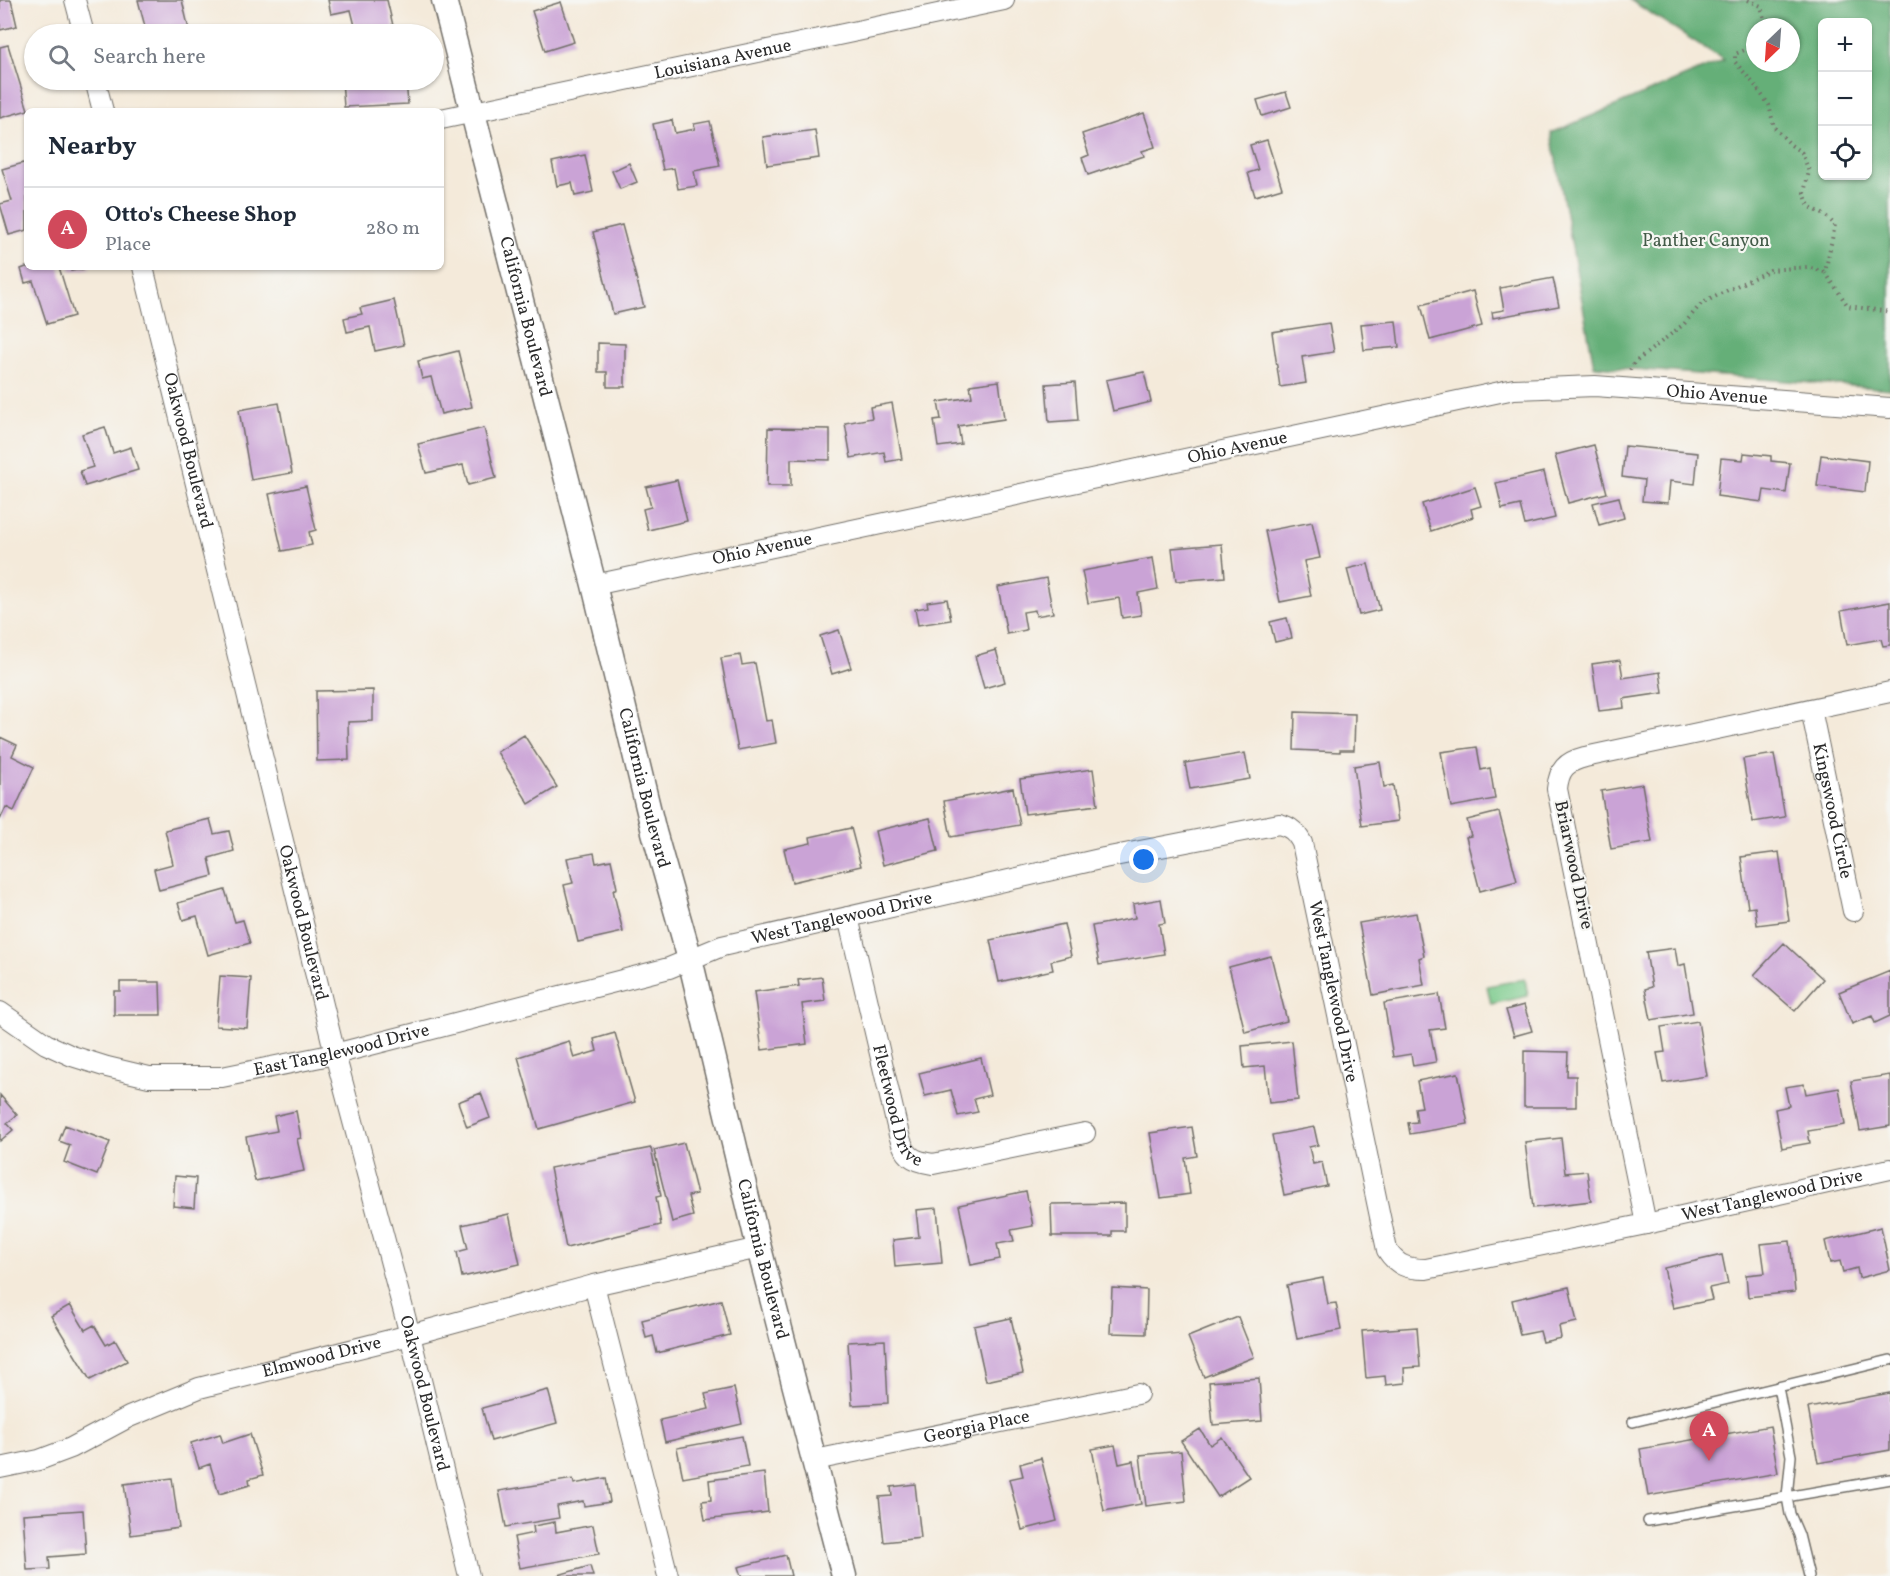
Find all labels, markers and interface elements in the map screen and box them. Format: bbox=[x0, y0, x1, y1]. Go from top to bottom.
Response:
north arrow bbox=[1746, 18, 1800, 72]
map controls bbox=[1818, 18, 1872, 180]
button: + bbox=[1818, 18, 1872, 72]
search box bbox=[24, 24, 444, 90]
street label: Louisiana Avenue bbox=[652, 33, 794, 86]
icon: search bbox=[45, 41, 78, 74]
text: Search here bbox=[93, 42, 206, 73]
button: − bbox=[1818, 72, 1872, 126]
button: locate bbox=[1818, 126, 1872, 180]
text: Nearby bbox=[48, 129, 137, 165]
text: Otto's Cheese Shop bbox=[105, 200, 297, 231]
text: A bbox=[60, 215, 75, 243]
text: 280 m bbox=[365, 215, 420, 243]
park label: Panther Canyon bbox=[1642, 229, 1770, 254]
text: Place bbox=[105, 231, 151, 259]
street label: California Boulevard bbox=[493, 234, 558, 400]
street label: Oakwood Boulevard bbox=[157, 370, 219, 531]
street label: Ohio Avenue bbox=[1665, 379, 1768, 411]
street label: Ohio Avenue bbox=[1185, 425, 1290, 471]
street label: Ohio Avenue bbox=[710, 526, 814, 572]
street label: California Boulevard bbox=[612, 705, 676, 871]
street label: Kingswood Circle bbox=[1806, 741, 1858, 881]
street label: Briarwood Drive bbox=[1547, 798, 1599, 932]
street label: Oakwood Boulevard bbox=[272, 842, 334, 1003]
your location bbox=[1129, 845, 1158, 874]
street label: West Tanglewood Drive bbox=[749, 885, 935, 951]
street label: West Tanglewood Drive bbox=[1302, 898, 1364, 1085]
street label: East Tanglewood Drive bbox=[251, 1018, 432, 1083]
street label: Fleetwood Drive bbox=[866, 1042, 926, 1174]
street label: West Tanglewood Drive bbox=[1679, 1163, 1865, 1228]
street label: California Boulevard bbox=[730, 1177, 795, 1342]
street label: Oakwood Boulevard bbox=[393, 1313, 455, 1474]
street label: Elmwood Drive bbox=[259, 1330, 384, 1384]
street label: Georgia Place bbox=[922, 1404, 1032, 1450]
pin: A bbox=[1690, 1412, 1728, 1461]

